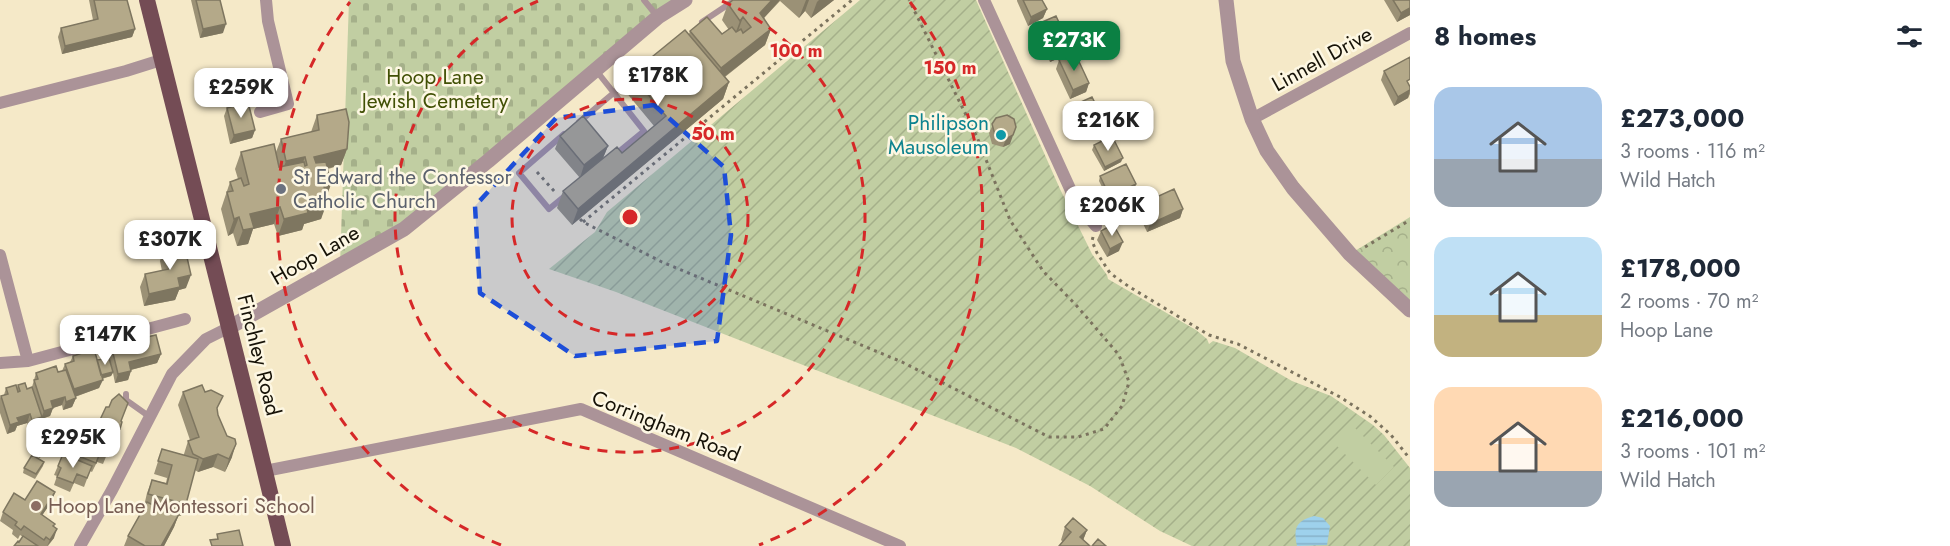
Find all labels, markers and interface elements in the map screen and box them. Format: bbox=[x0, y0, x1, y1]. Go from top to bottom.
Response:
text: 8 homes bbox=[1434, 17, 1536, 55]
street label: Linnell Drive bbox=[1266, 19, 1378, 99]
icon: filters bbox=[1893, 20, 1926, 53]
pin: £273K bbox=[1032, 21, 1116, 72]
text: £273K bbox=[1042, 26, 1106, 55]
text: 100 m bbox=[769, 38, 823, 64]
text: 150 m bbox=[924, 55, 976, 81]
pin: £178K bbox=[616, 56, 700, 107]
text: £178K bbox=[628, 61, 688, 90]
park label: Hoop Lane Jewish Cemetery bbox=[359, 62, 509, 116]
pin: £259K bbox=[199, 68, 283, 119]
text: £259K bbox=[208, 73, 274, 102]
text: £273,000 bbox=[1620, 99, 1744, 137]
pin: £216K bbox=[1066, 101, 1150, 152]
text: £216K bbox=[1077, 106, 1139, 135]
place label: Philipson Mausoleum bbox=[888, 108, 989, 162]
icon: home bbox=[1482, 111, 1554, 183]
text: 50 m bbox=[691, 121, 735, 147]
marker: Philipson Mausoleum bbox=[994, 128, 1008, 142]
text: 3 rooms · 116 m² bbox=[1620, 137, 1765, 166]
place label: St Edward the Confessor Catholic Church bbox=[293, 162, 512, 216]
text: Wild Hatch bbox=[1620, 166, 1716, 195]
marker: St Edward the Confessor Catholic Church bbox=[274, 182, 288, 196]
pin: £206K bbox=[1070, 186, 1154, 237]
text: £206K bbox=[1079, 191, 1145, 220]
centre of rings bbox=[620, 207, 640, 227]
street label: Hoop Lane bbox=[265, 218, 365, 292]
pin: £307K bbox=[128, 220, 212, 271]
text: £307K bbox=[138, 225, 202, 254]
text: £178,000 bbox=[1620, 249, 1741, 287]
icon: home bbox=[1482, 261, 1554, 333]
text: 2 rooms · 70 m² bbox=[1620, 287, 1758, 316]
street label: Finchley Road bbox=[229, 291, 289, 419]
pin: £147K bbox=[63, 315, 147, 366]
text: Hoop Lane bbox=[1620, 316, 1713, 345]
text: £147K bbox=[74, 320, 136, 349]
street label: Corringham Road bbox=[587, 383, 745, 469]
text: £216,000 bbox=[1620, 399, 1744, 437]
icon: home bbox=[1482, 411, 1554, 483]
pin: £295K bbox=[31, 418, 115, 469]
text: £295K bbox=[40, 423, 106, 452]
text: 3 rooms · 101 m² bbox=[1620, 437, 1766, 466]
text: Wild Hatch bbox=[1620, 466, 1716, 495]
place label: Hoop Lane Montessori School bbox=[48, 491, 315, 521]
marker: Hoop Lane Montessori School bbox=[29, 499, 43, 513]

